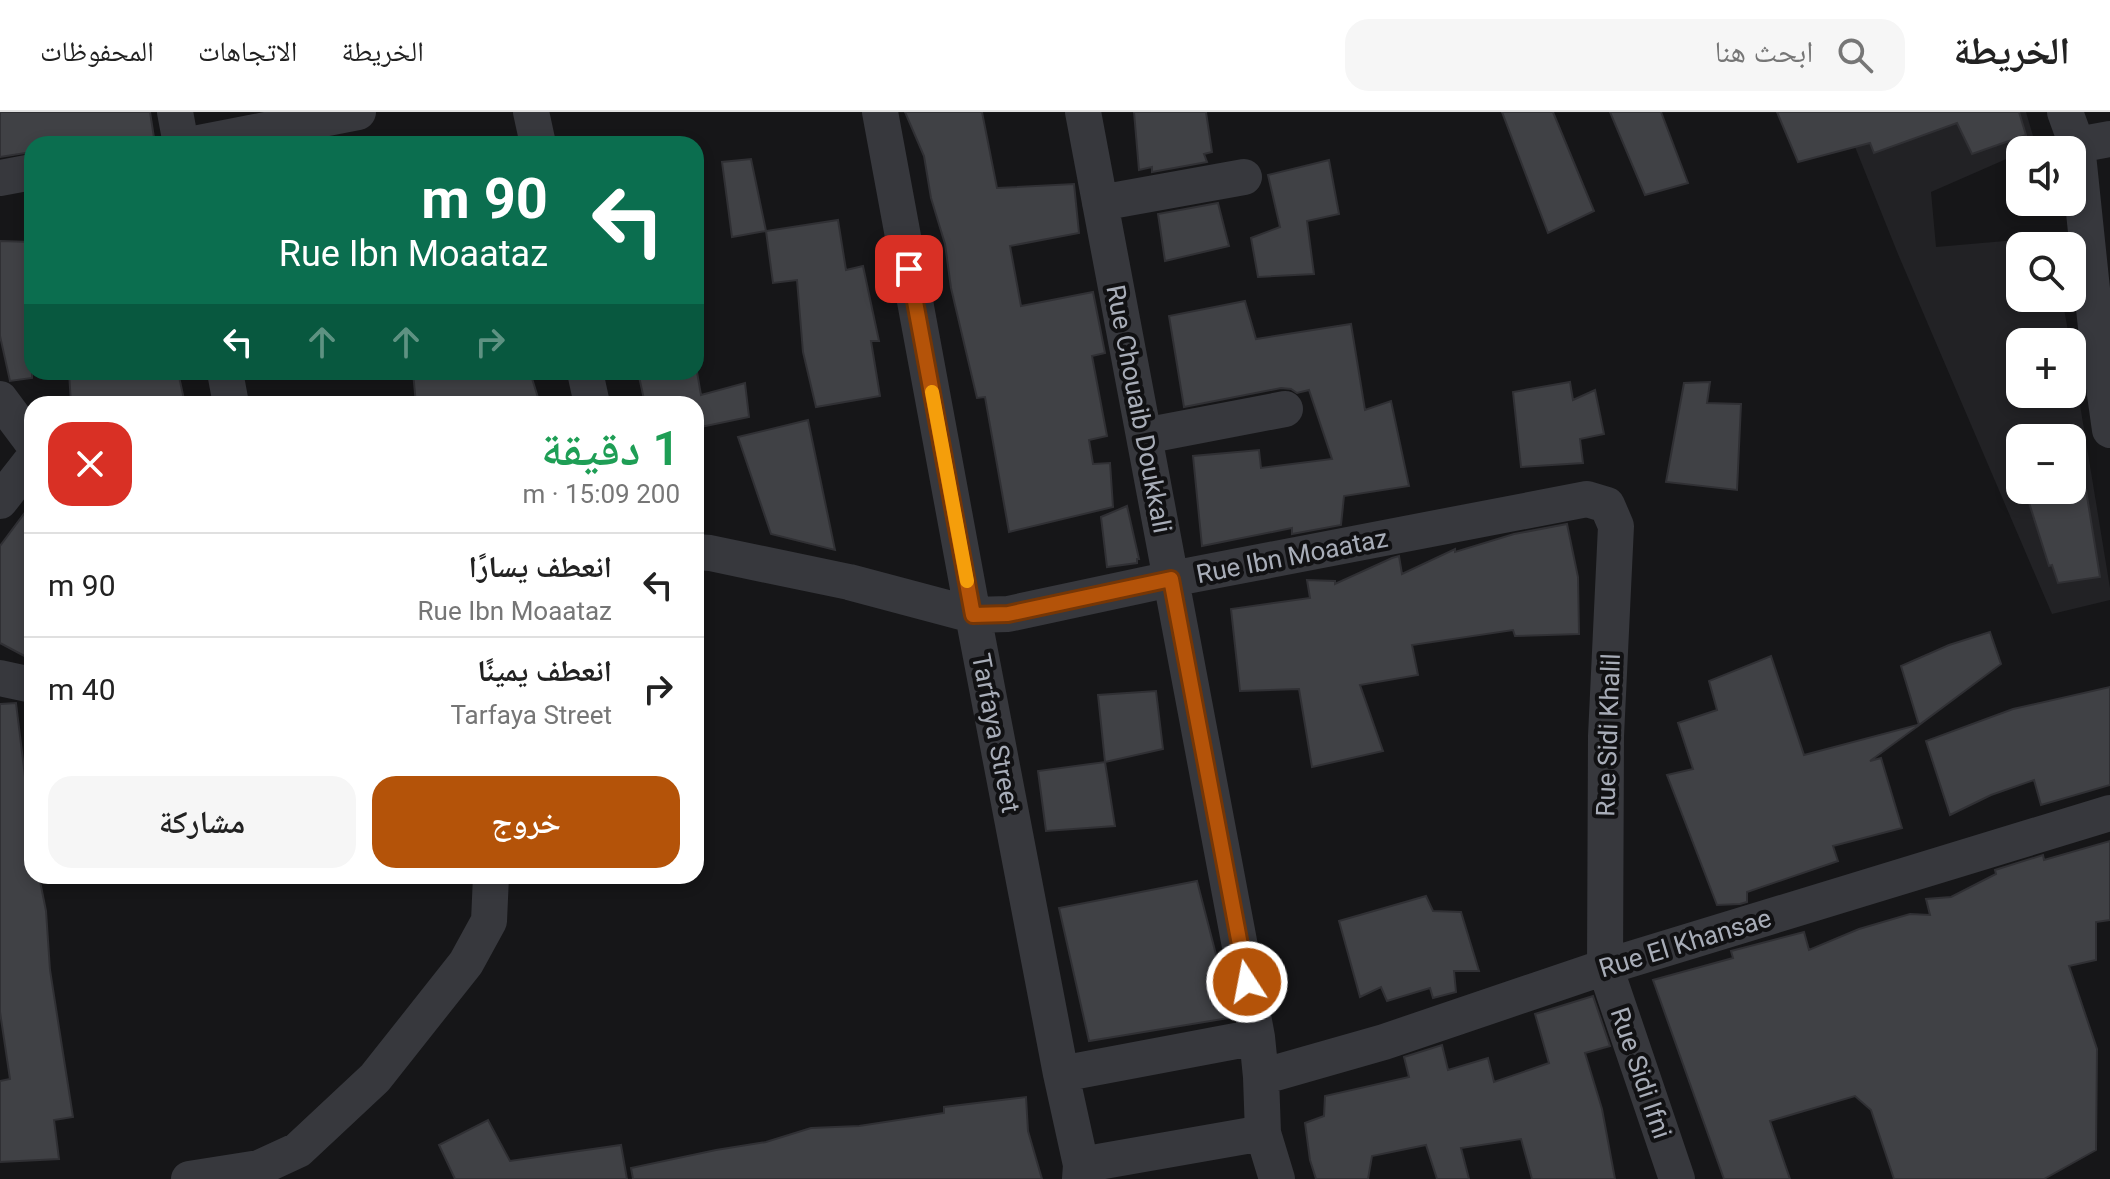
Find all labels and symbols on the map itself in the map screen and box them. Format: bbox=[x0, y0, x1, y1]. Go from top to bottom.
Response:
pin bbox=[875, 235, 943, 303]
street label: Rue Chouaib Doukkali bbox=[1100, 283, 1178, 535]
street label: Rue Ibn Moaataz bbox=[1194, 523, 1390, 589]
street label: Tarfaya Street bbox=[966, 651, 1026, 815]
street label: Rue Sidi Khalil bbox=[1590, 653, 1626, 817]
street label: Rue El Khansae bbox=[1595, 903, 1775, 983]
position arrow bbox=[1205, 940, 1289, 1024]
street label: Rue Sidi Ifni bbox=[1605, 1004, 1677, 1142]

